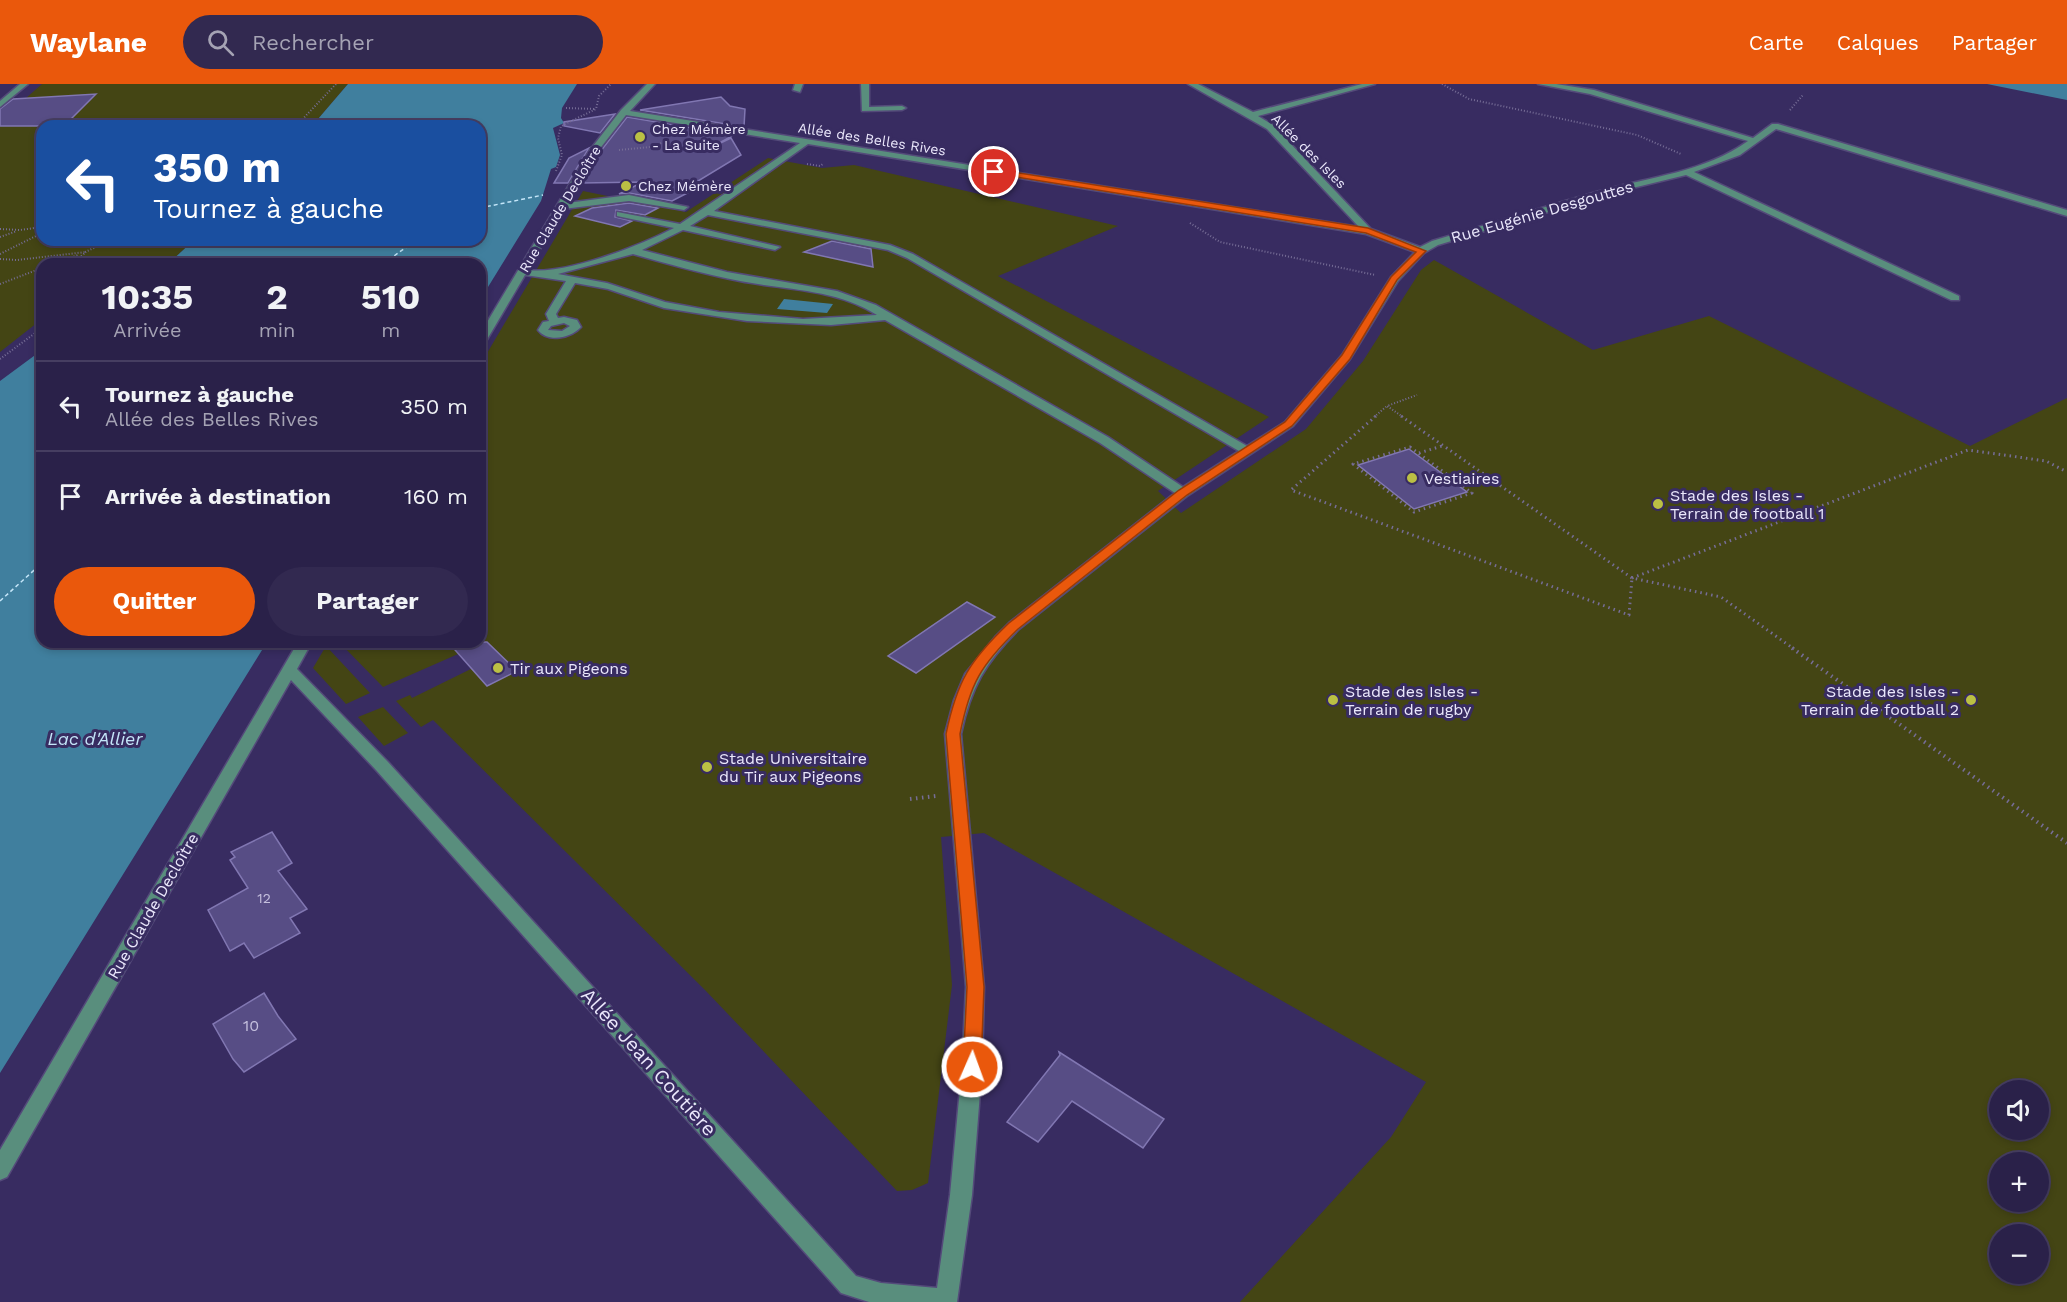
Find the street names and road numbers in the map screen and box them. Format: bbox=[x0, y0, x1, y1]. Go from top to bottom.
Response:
street label: Allée des Isles bbox=[1268, 110, 1350, 192]
street label: Allée des Belles Rives bbox=[797, 119, 947, 159]
street label: Rue Claude Decloître bbox=[516, 143, 604, 275]
street label: Rue Eugénie Desgouttes bbox=[1449, 177, 1635, 247]
street label: Rue Claude Decloître bbox=[103, 830, 203, 982]
street label: Allée Jean Coutière bbox=[576, 983, 722, 1141]

